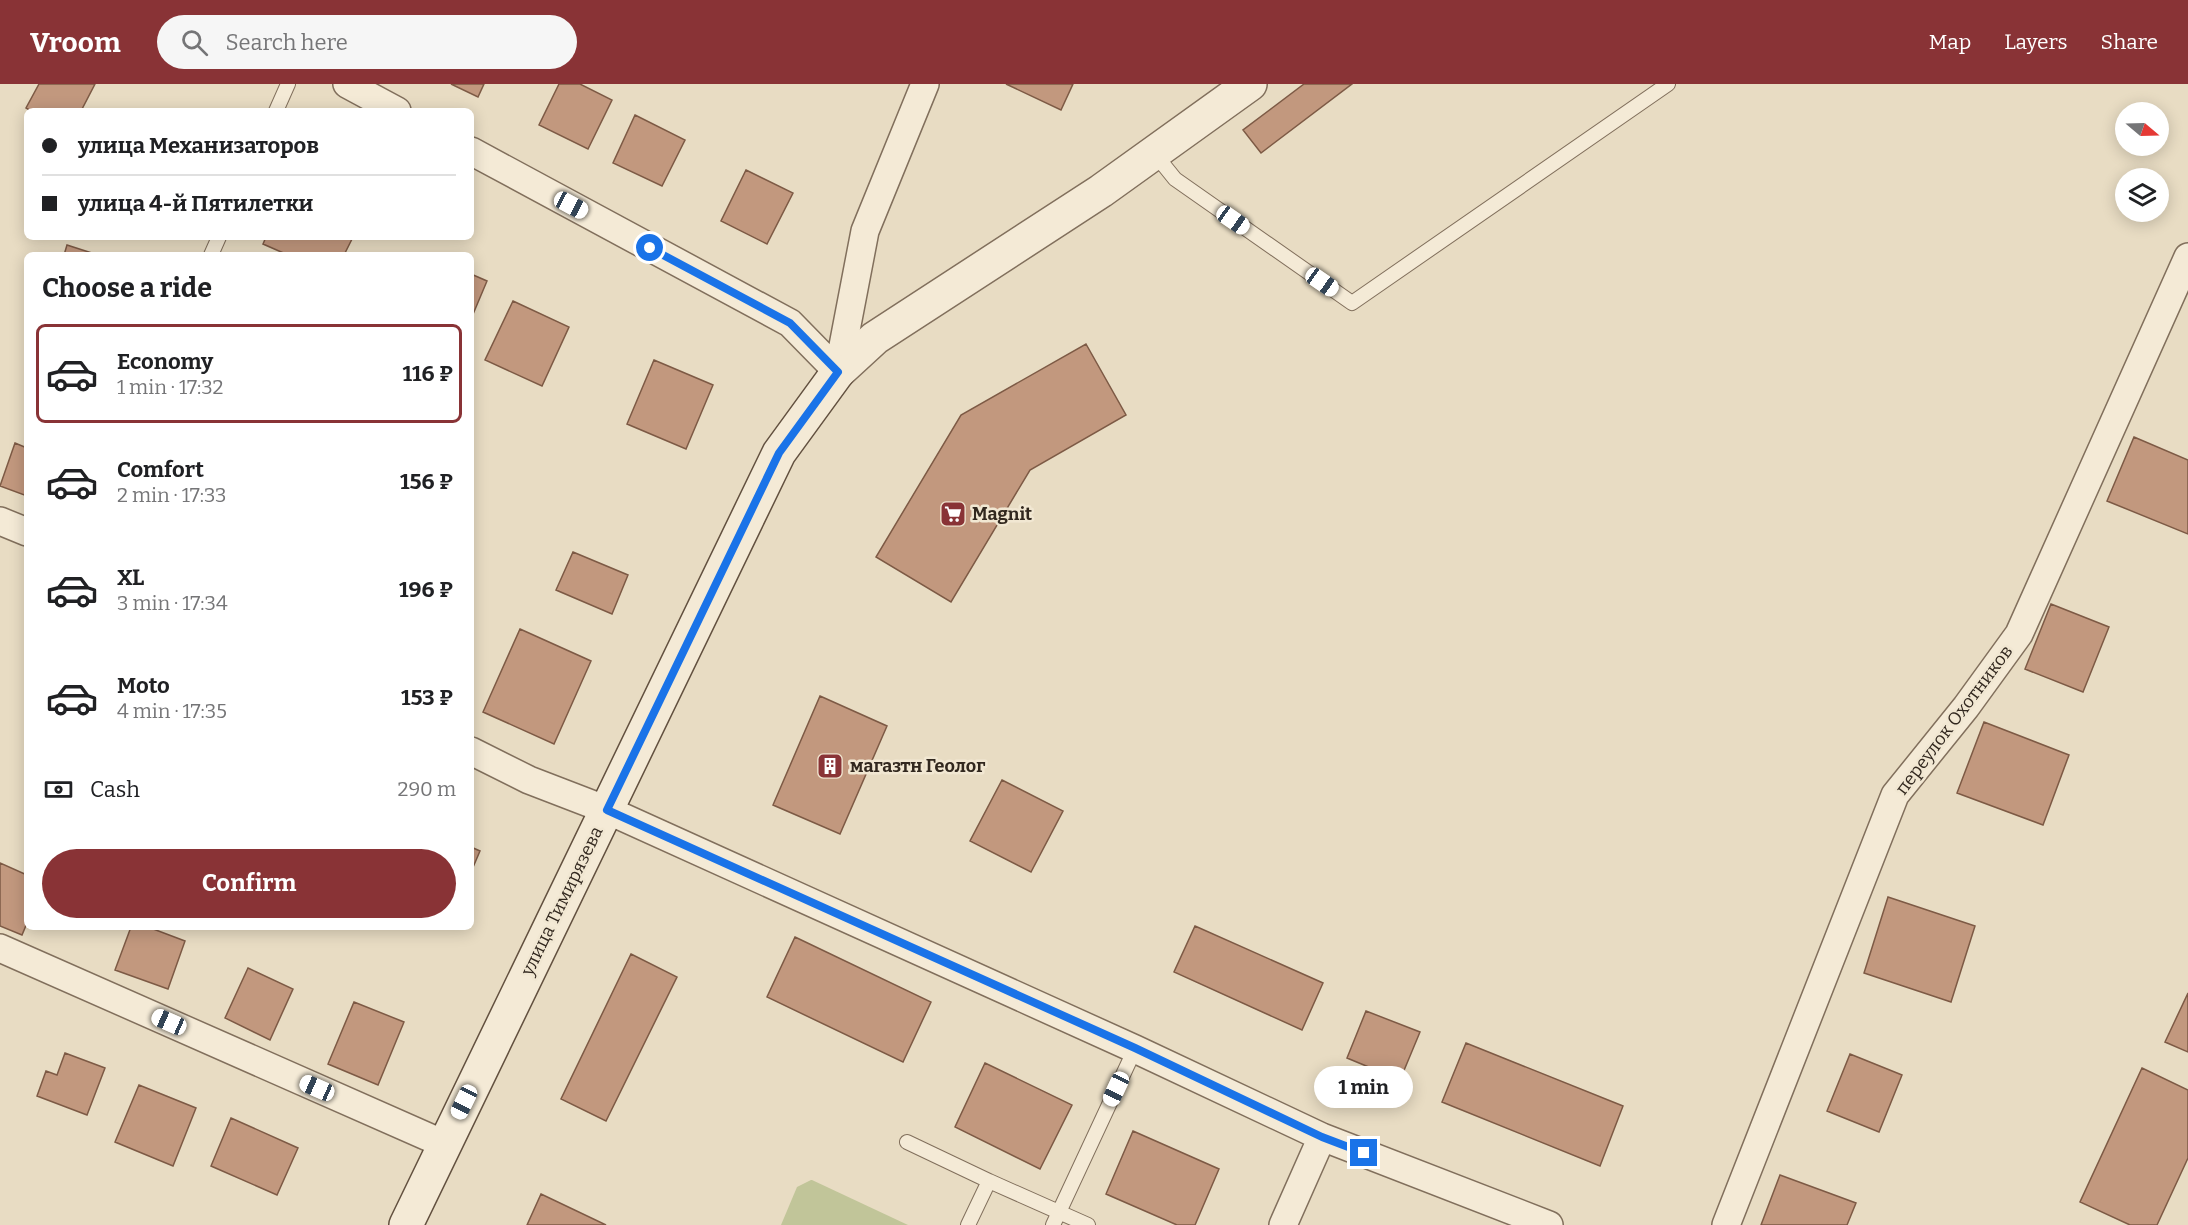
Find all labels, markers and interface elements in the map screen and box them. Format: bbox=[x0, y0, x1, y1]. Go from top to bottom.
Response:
search box bbox=[157, 15, 577, 69]
text: Vroom bbox=[30, 26, 121, 59]
icon: search bbox=[178, 26, 211, 59]
text: Search here bbox=[226, 29, 348, 56]
text: Map bbox=[1929, 29, 1971, 55]
text: Layers bbox=[2004, 29, 2068, 55]
text: Share bbox=[2101, 29, 2158, 55]
north arrow bbox=[2115, 102, 2169, 156]
map controls bbox=[2115, 102, 2169, 222]
text: улица Механизаторов bbox=[78, 132, 319, 159]
button: layers bbox=[2115, 168, 2169, 222]
car bbox=[551, 189, 591, 221]
text: улица 4-й Пятилетки bbox=[78, 190, 313, 217]
car bbox=[1213, 202, 1253, 238]
route start bbox=[636, 234, 663, 261]
car bbox=[1302, 264, 1342, 300]
text: Choose a ride bbox=[42, 272, 212, 304]
icon: car bbox=[45, 347, 99, 401]
text: Economy bbox=[117, 348, 213, 375]
text: 116 ₽ bbox=[403, 360, 453, 387]
text: 1 min · 17:32 bbox=[117, 375, 224, 399]
icon: car bbox=[45, 455, 99, 509]
text: Comfort bbox=[117, 456, 204, 483]
text: 156 ₽ bbox=[400, 468, 453, 495]
text: 2 min · 17:33 bbox=[117, 483, 226, 507]
supermarket icon: Magnit bbox=[938, 499, 968, 529]
place label: Magnit bbox=[972, 503, 1032, 525]
icon: car bbox=[45, 563, 99, 617]
text: XL bbox=[117, 564, 144, 591]
text: 196 ₽ bbox=[399, 576, 453, 603]
text: 3 min · 17:34 bbox=[117, 591, 228, 615]
street label: переулок Охотников bbox=[1891, 641, 2017, 799]
icon: car bbox=[45, 671, 99, 725]
text: Moto bbox=[117, 672, 170, 699]
text: 153 ₽ bbox=[401, 684, 453, 711]
text: 4 min · 17:35 bbox=[117, 699, 227, 723]
building icon: магазтн Геолог bbox=[815, 751, 845, 781]
place label: магазтн Геолог bbox=[850, 755, 985, 777]
icon: cash bbox=[42, 773, 75, 806]
text: Cash bbox=[90, 776, 140, 803]
text: 290 m bbox=[398, 777, 456, 801]
street label: улица Тимирязева bbox=[516, 823, 608, 980]
button: Confirm bbox=[42, 849, 456, 918]
car bbox=[149, 1006, 189, 1038]
callout: 1 min bbox=[1314, 1066, 1414, 1108]
car bbox=[1100, 1069, 1132, 1109]
car bbox=[297, 1072, 337, 1104]
text: 1 min bbox=[1338, 1075, 1389, 1099]
car bbox=[448, 1082, 480, 1122]
route end bbox=[1350, 1139, 1377, 1166]

